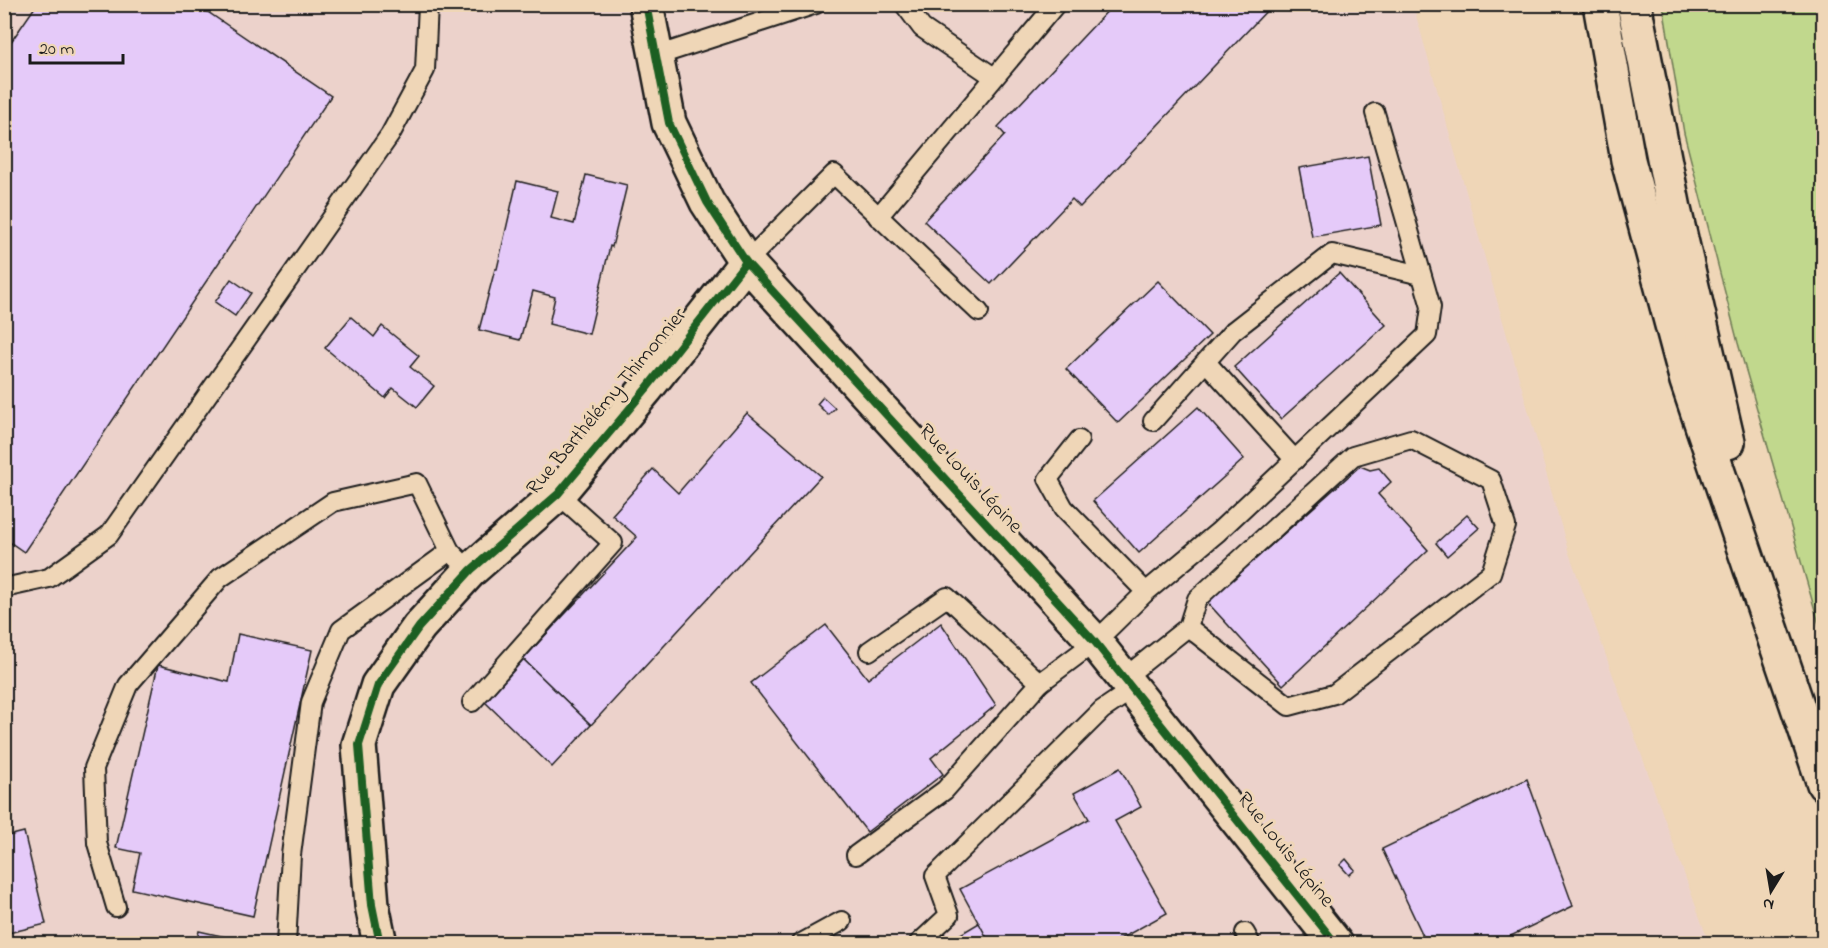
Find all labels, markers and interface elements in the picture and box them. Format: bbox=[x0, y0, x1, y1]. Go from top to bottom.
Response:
scale bar bbox=[30, 27, 123, 65]
text: 20 m bbox=[39, 37, 74, 63]
street label: Rue Barthélémy Thimonnier bbox=[520, 302, 696, 503]
street label: Rue Louis Lépine bbox=[911, 417, 1029, 541]
street label: Rue Louis Lépine bbox=[1229, 786, 1341, 915]
north arrow bbox=[1741, 861, 1801, 921]
text: N bbox=[1761, 891, 1776, 917]

